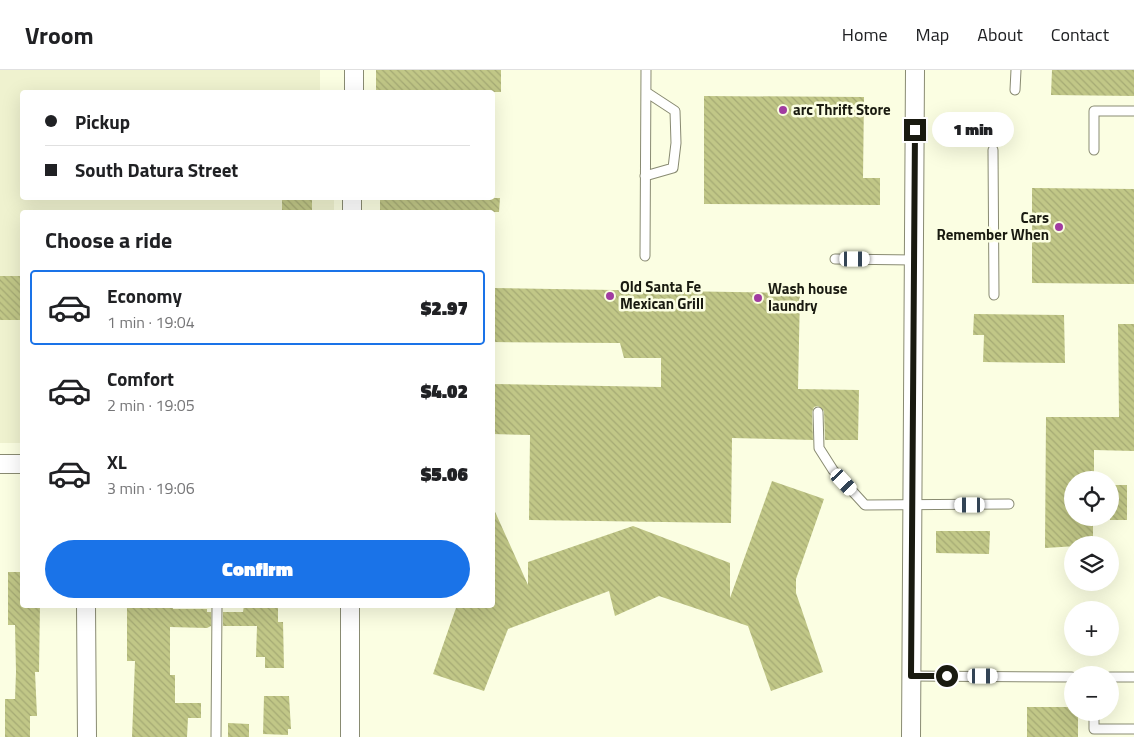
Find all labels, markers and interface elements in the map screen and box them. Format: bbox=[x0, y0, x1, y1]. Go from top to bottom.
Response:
text: Vroom bbox=[25, 17, 94, 53]
text: Home bbox=[842, 21, 888, 48]
text: Map bbox=[916, 21, 949, 48]
text: About bbox=[977, 21, 1023, 48]
text: Contact bbox=[1051, 21, 1109, 48]
place label: arc Thrift Store bbox=[793, 98, 891, 121]
marker: arc Thrift Store bbox=[777, 104, 789, 116]
text: Pickup bbox=[75, 107, 130, 136]
callout: 1 min bbox=[932, 112, 1015, 148]
text: 1 min bbox=[953, 117, 993, 141]
route end bbox=[904, 119, 926, 141]
text: South Datura Street bbox=[75, 155, 238, 184]
place label: Cars Remember When bbox=[936, 206, 1049, 246]
marker: Cars Remember When bbox=[1053, 221, 1065, 233]
text: Choose a ride bbox=[45, 223, 172, 257]
car bbox=[840, 252, 870, 267]
place label: Old Santa Fe Mexican Grill bbox=[620, 275, 704, 315]
place label: Wash house laundry bbox=[768, 277, 848, 317]
text: Economy bbox=[107, 281, 182, 310]
icon: car bbox=[47, 285, 92, 330]
marker: Old Santa Fe Mexican Grill bbox=[604, 290, 616, 302]
marker: Wash house laundry bbox=[752, 292, 764, 304]
text: $2.97 bbox=[421, 293, 468, 322]
text: 1 min · 19:04 bbox=[107, 310, 195, 334]
text: Comfort bbox=[107, 364, 174, 393]
icon: car bbox=[47, 368, 92, 413]
text: $4.02 bbox=[421, 376, 468, 405]
text: 2 min · 19:05 bbox=[107, 393, 195, 417]
text: XL bbox=[107, 447, 127, 476]
icon: car bbox=[47, 451, 92, 496]
text: $5.06 bbox=[421, 459, 468, 488]
car bbox=[828, 466, 859, 498]
map controls bbox=[1064, 471, 1119, 721]
button: locate bbox=[1064, 471, 1119, 526]
text: 3 min · 19:06 bbox=[107, 476, 195, 500]
car bbox=[955, 498, 985, 513]
button: layers bbox=[1064, 536, 1119, 591]
button: Confirm bbox=[45, 540, 470, 598]
button: + bbox=[1064, 601, 1119, 656]
route start bbox=[936, 665, 958, 687]
button: − bbox=[1064, 666, 1119, 721]
car bbox=[968, 669, 998, 684]

